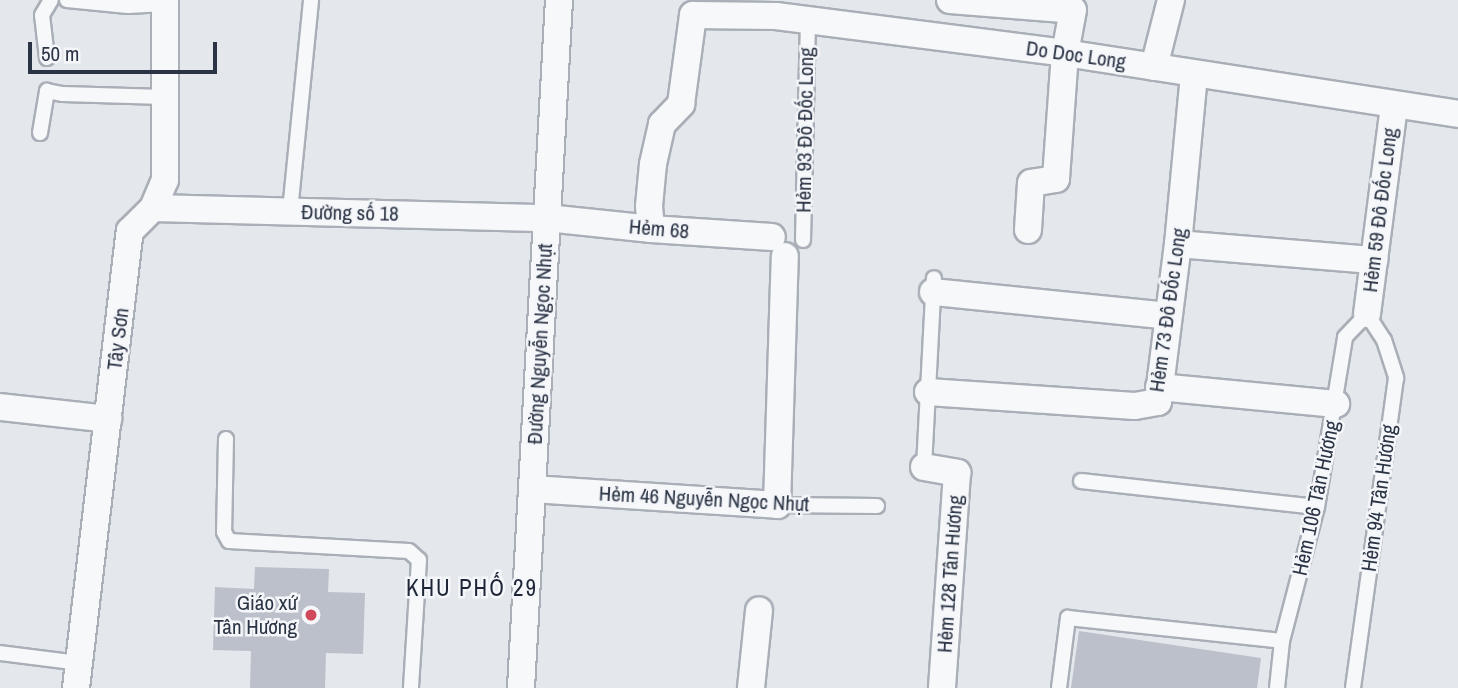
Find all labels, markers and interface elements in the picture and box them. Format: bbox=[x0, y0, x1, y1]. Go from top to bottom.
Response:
scale bar bbox=[32, 28, 220, 72]
street label: Do Doc Long bbox=[1024, 36, 1128, 74]
text: 50 m bbox=[41, 39, 79, 68]
street label: Hẻm 93 Đô Đốc Long bbox=[791, 47, 819, 213]
street label: Hẻm 59 Đô Đốc Long bbox=[1357, 126, 1403, 294]
street label: Đường số 18 bbox=[301, 200, 399, 226]
street label: Hẻm 68 bbox=[628, 214, 690, 244]
street label: Hẻm 73 Đô Đốc Long bbox=[1144, 226, 1192, 394]
street label: Đường Nguyễn Ngọc Nhựt bbox=[522, 243, 558, 445]
street label: Tây Sơn bbox=[102, 306, 134, 372]
street label: Hẻm 106 Tân Hương bbox=[1287, 418, 1345, 578]
street label: Hẻm 94 Tân Hương bbox=[1356, 423, 1402, 573]
street label: Hẻm 46 Nguyễn Ngọc Nhựt bbox=[598, 481, 810, 517]
street label: Hẻm 128 Tân Hương bbox=[932, 494, 968, 654]
district label: KHU PHỐ 29 bbox=[407, 574, 537, 602]
place label: Giáo xứ Tân Hương bbox=[213, 590, 297, 640]
marker: Giáo xứ Tân Hương bbox=[303, 607, 319, 623]

